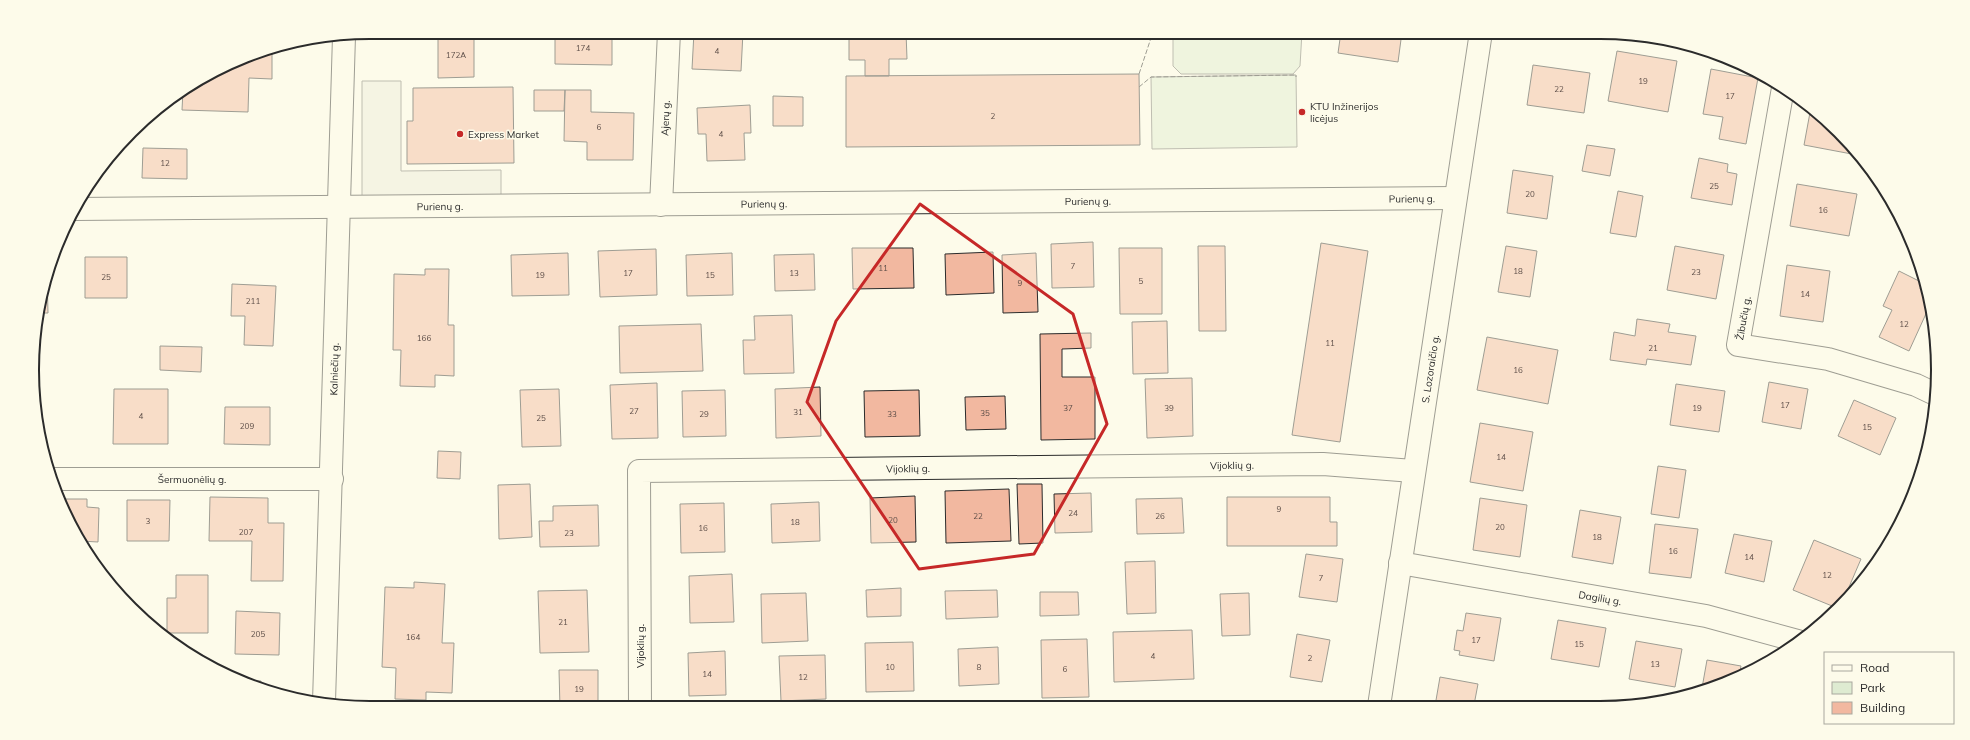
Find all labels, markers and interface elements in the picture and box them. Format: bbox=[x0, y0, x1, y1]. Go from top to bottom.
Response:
house number: 174 bbox=[576, 43, 590, 53]
house number: 4 bbox=[715, 46, 720, 56]
house number: 172A bbox=[446, 50, 466, 60]
house number: 19 bbox=[1638, 76, 1648, 86]
house number: 22 bbox=[1554, 84, 1564, 94]
house number: 17 bbox=[1725, 91, 1735, 101]
street label: Ajerų g. bbox=[658, 100, 673, 136]
place label: KTU Inžinerijos licėjus bbox=[1310, 100, 1378, 125]
marker: KTU Inžinerijos licėjus bbox=[1297, 107, 1307, 117]
house number: 2 bbox=[991, 111, 996, 121]
house number: 6 bbox=[597, 122, 602, 132]
place label: Express Market bbox=[468, 128, 539, 141]
marker: Express Market bbox=[455, 129, 465, 139]
house number: 4 bbox=[719, 129, 724, 139]
house number: 12 bbox=[160, 158, 170, 168]
house number: 25 bbox=[1709, 181, 1719, 191]
house number: 20 bbox=[1525, 189, 1535, 199]
street label: Purienų g. bbox=[1389, 192, 1435, 206]
street label: Purienų g. bbox=[1065, 195, 1111, 208]
street label: Purienų g. bbox=[741, 197, 787, 211]
street label: Purienų g. bbox=[417, 200, 463, 213]
house number: 16 bbox=[1818, 205, 1828, 215]
house number: 7 bbox=[1071, 261, 1076, 271]
house number: 11 bbox=[878, 263, 888, 273]
house number: 18 bbox=[1513, 266, 1523, 276]
house number: 23 bbox=[1691, 267, 1701, 277]
house number: 17 bbox=[623, 268, 633, 278]
house number: 13 bbox=[789, 268, 799, 278]
house number: 19 bbox=[535, 270, 545, 280]
house number: 15 bbox=[705, 270, 715, 280]
house number: 25 bbox=[101, 272, 111, 282]
house number: 5 bbox=[1139, 276, 1144, 286]
house number: 9 bbox=[1018, 278, 1023, 288]
house number: 14 bbox=[1800, 289, 1810, 299]
street label: Žibučių g. bbox=[1733, 295, 1754, 341]
house number: 211 bbox=[246, 296, 260, 306]
house number: 12 bbox=[1899, 319, 1909, 329]
house number: 166 bbox=[417, 333, 431, 343]
street label: S. Lozoraičio g. bbox=[1419, 334, 1442, 404]
house number: 11 bbox=[1325, 338, 1335, 348]
street label: Kalniečių g. bbox=[327, 343, 342, 396]
house number: 21 bbox=[1648, 343, 1658, 353]
house number: 16 bbox=[1513, 365, 1523, 375]
house number: 17 bbox=[1780, 400, 1790, 410]
house number: 37 bbox=[1063, 403, 1073, 413]
house number: 39 bbox=[1164, 403, 1174, 413]
house number: 19 bbox=[1692, 403, 1702, 413]
house number: 27 bbox=[629, 406, 639, 416]
house number: 31 bbox=[793, 407, 803, 417]
house number: 35 bbox=[980, 408, 990, 418]
house number: 29 bbox=[699, 409, 709, 419]
house number: 33 bbox=[887, 409, 897, 419]
house number: 4 bbox=[139, 411, 144, 421]
house number: 25 bbox=[536, 413, 546, 423]
house number: 209 bbox=[240, 421, 254, 431]
house number: 15 bbox=[1862, 422, 1872, 432]
house number: 14 bbox=[1496, 452, 1506, 462]
street label: Vijoklių g. bbox=[1210, 459, 1254, 472]
street label: Vijoklių g. bbox=[886, 462, 930, 475]
street label: Šermuonėlių g. bbox=[158, 473, 226, 486]
house number: 9 bbox=[1277, 504, 1282, 514]
house number: 24 bbox=[1068, 508, 1078, 518]
house number: 22 bbox=[973, 511, 983, 521]
house number: 26 bbox=[1155, 511, 1165, 521]
house number: 20 bbox=[888, 515, 898, 525]
house number: 3 bbox=[146, 516, 151, 526]
house number: 18 bbox=[790, 517, 800, 527]
house number: 20 bbox=[1495, 522, 1505, 532]
house number: 16 bbox=[698, 523, 708, 533]
house number: 207 bbox=[239, 527, 253, 537]
house number: 23 bbox=[564, 528, 574, 538]
house number: 18 bbox=[1592, 532, 1602, 542]
house number: 16 bbox=[1668, 546, 1678, 556]
house number: 14 bbox=[1744, 552, 1754, 562]
house number: 12 bbox=[1822, 570, 1832, 580]
house number: 7 bbox=[1319, 573, 1324, 583]
street label: Dagilių g. bbox=[1577, 588, 1622, 608]
house number: 21 bbox=[558, 617, 568, 627]
street label: Vijoklių g. bbox=[634, 624, 647, 668]
house number: 205 bbox=[251, 629, 265, 639]
house number: 164 bbox=[406, 632, 420, 642]
house number: 17 bbox=[1471, 635, 1481, 645]
house number: 15 bbox=[1574, 639, 1584, 649]
house number: 4 bbox=[1151, 651, 1156, 661]
legend bbox=[1824, 652, 1954, 724]
house number: 2 bbox=[1308, 653, 1313, 663]
house number: 13 bbox=[1650, 659, 1660, 669]
text: Road bbox=[1860, 660, 1889, 675]
house number: 10 bbox=[885, 662, 895, 672]
house number: 8 bbox=[977, 662, 982, 672]
house number: 6 bbox=[1063, 664, 1068, 674]
house number: 14 bbox=[702, 669, 712, 679]
house number: 12 bbox=[798, 672, 808, 682]
text: Park bbox=[1860, 680, 1886, 695]
house number: 19 bbox=[574, 684, 584, 694]
text: Building bbox=[1860, 700, 1905, 715]

